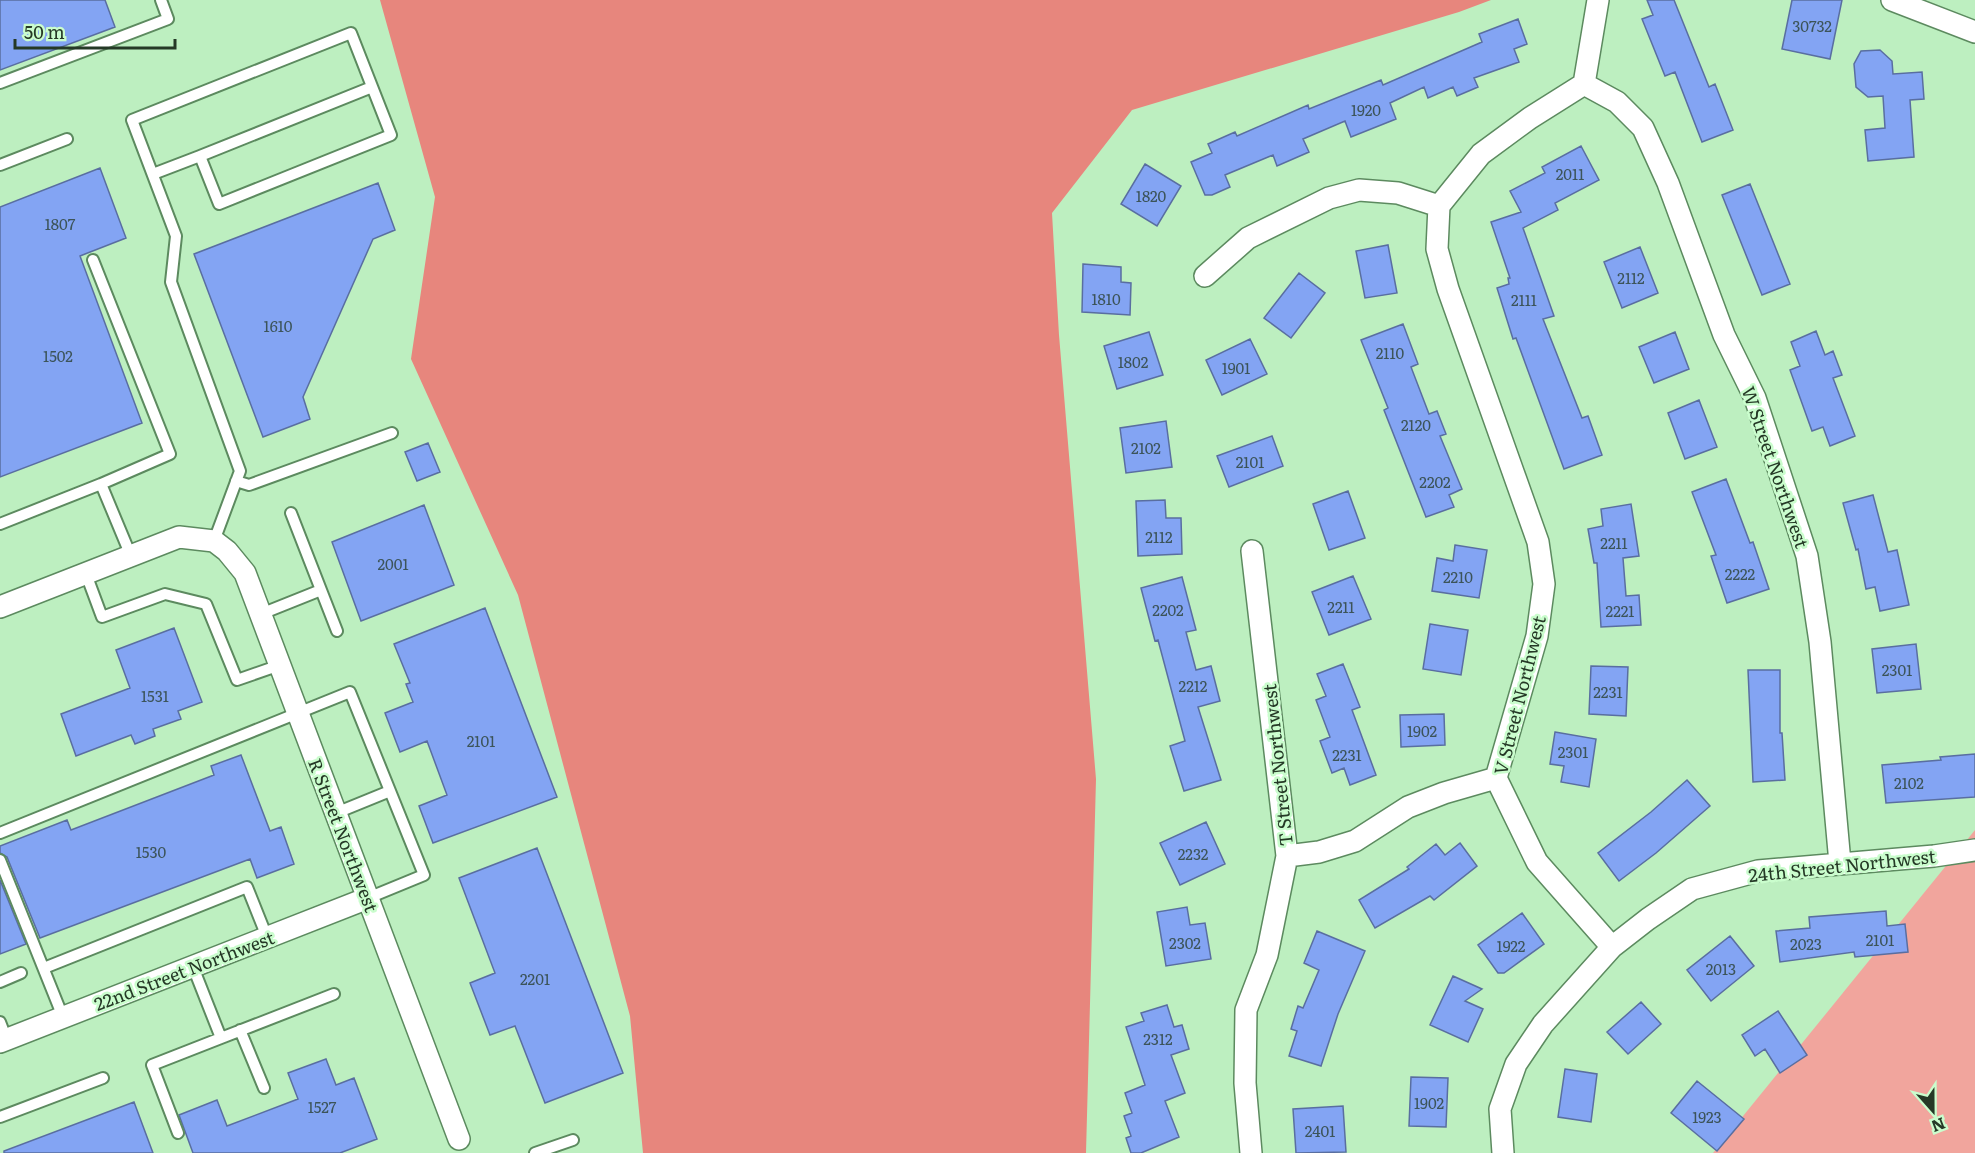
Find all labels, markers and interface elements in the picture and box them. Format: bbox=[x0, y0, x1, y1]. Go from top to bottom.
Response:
scale bar bbox=[15, 12, 176, 50]
house number: 30732 bbox=[1792, 14, 1832, 37]
text: 50 m bbox=[24, 18, 65, 45]
house number: 1920 bbox=[1351, 98, 1381, 121]
house number: 2011 bbox=[1556, 162, 1584, 185]
house number: 1820 bbox=[1136, 184, 1167, 207]
house number: 1807 bbox=[45, 212, 76, 235]
house number: 2112 bbox=[1617, 266, 1645, 289]
house number: 1810 bbox=[1091, 287, 1121, 310]
house number: 2111 bbox=[1511, 288, 1537, 311]
house number: 1610 bbox=[264, 314, 293, 337]
house number: 2110 bbox=[1376, 341, 1405, 364]
house number: 1502 bbox=[43, 344, 73, 367]
house number: 1802 bbox=[1118, 350, 1149, 373]
house number: 1901 bbox=[1222, 356, 1250, 379]
street label: W Street Northwest bbox=[1736, 383, 1817, 552]
house number: 2120 bbox=[1401, 413, 1431, 436]
house number: 2102 bbox=[1131, 436, 1161, 459]
house number: 2101 bbox=[1236, 450, 1264, 473]
house number: 2202 bbox=[1419, 470, 1451, 493]
house number: 2112 bbox=[1145, 525, 1173, 548]
house number: 2211 bbox=[1600, 531, 1628, 554]
house number: 2001 bbox=[377, 552, 409, 575]
house number: 2222 bbox=[1725, 562, 1756, 585]
house number: 2210 bbox=[1443, 565, 1473, 588]
house number: 2211 bbox=[1327, 595, 1355, 618]
house number: 2202 bbox=[1152, 598, 1184, 621]
house number: 2221 bbox=[1606, 599, 1634, 622]
street label: V Street Northwest bbox=[1486, 612, 1552, 777]
house number: 2301 bbox=[1882, 658, 1912, 681]
house number: 2212 bbox=[1179, 674, 1208, 697]
house number: 2231 bbox=[1593, 680, 1623, 703]
street label: T Street Northwest bbox=[1255, 682, 1299, 847]
house number: 1531 bbox=[141, 684, 169, 707]
house number: 1902 bbox=[1407, 719, 1437, 742]
house number: 2101 bbox=[467, 729, 495, 752]
house number: 2301 bbox=[1558, 740, 1588, 763]
house number: 2231 bbox=[1332, 743, 1362, 766]
street label: R Street Northwest bbox=[302, 754, 386, 917]
house number: 2102 bbox=[1894, 771, 1924, 794]
house number: 1530 bbox=[136, 840, 167, 863]
house number: 2232 bbox=[1178, 842, 1209, 865]
street label: 24th Street Northwest bbox=[1747, 842, 1938, 888]
street label: 22nd Street Northwest bbox=[90, 923, 279, 1017]
house number: 2101 bbox=[1866, 928, 1894, 951]
house number: 2302 bbox=[1169, 931, 1201, 954]
house number: 2023 bbox=[1790, 932, 1822, 955]
house number: 1922 bbox=[1497, 934, 1526, 957]
house number: 2013 bbox=[1706, 957, 1736, 980]
house number: 2201 bbox=[520, 967, 550, 990]
house number: 2312 bbox=[1143, 1027, 1173, 1050]
north arrow bbox=[1903, 1081, 1963, 1141]
house number: 1902 bbox=[1414, 1091, 1444, 1114]
house number: 1527 bbox=[308, 1095, 337, 1118]
house number: 1923 bbox=[1692, 1105, 1722, 1128]
text: N bbox=[1928, 1112, 1949, 1140]
house number: 2401 bbox=[1305, 1119, 1335, 1142]

